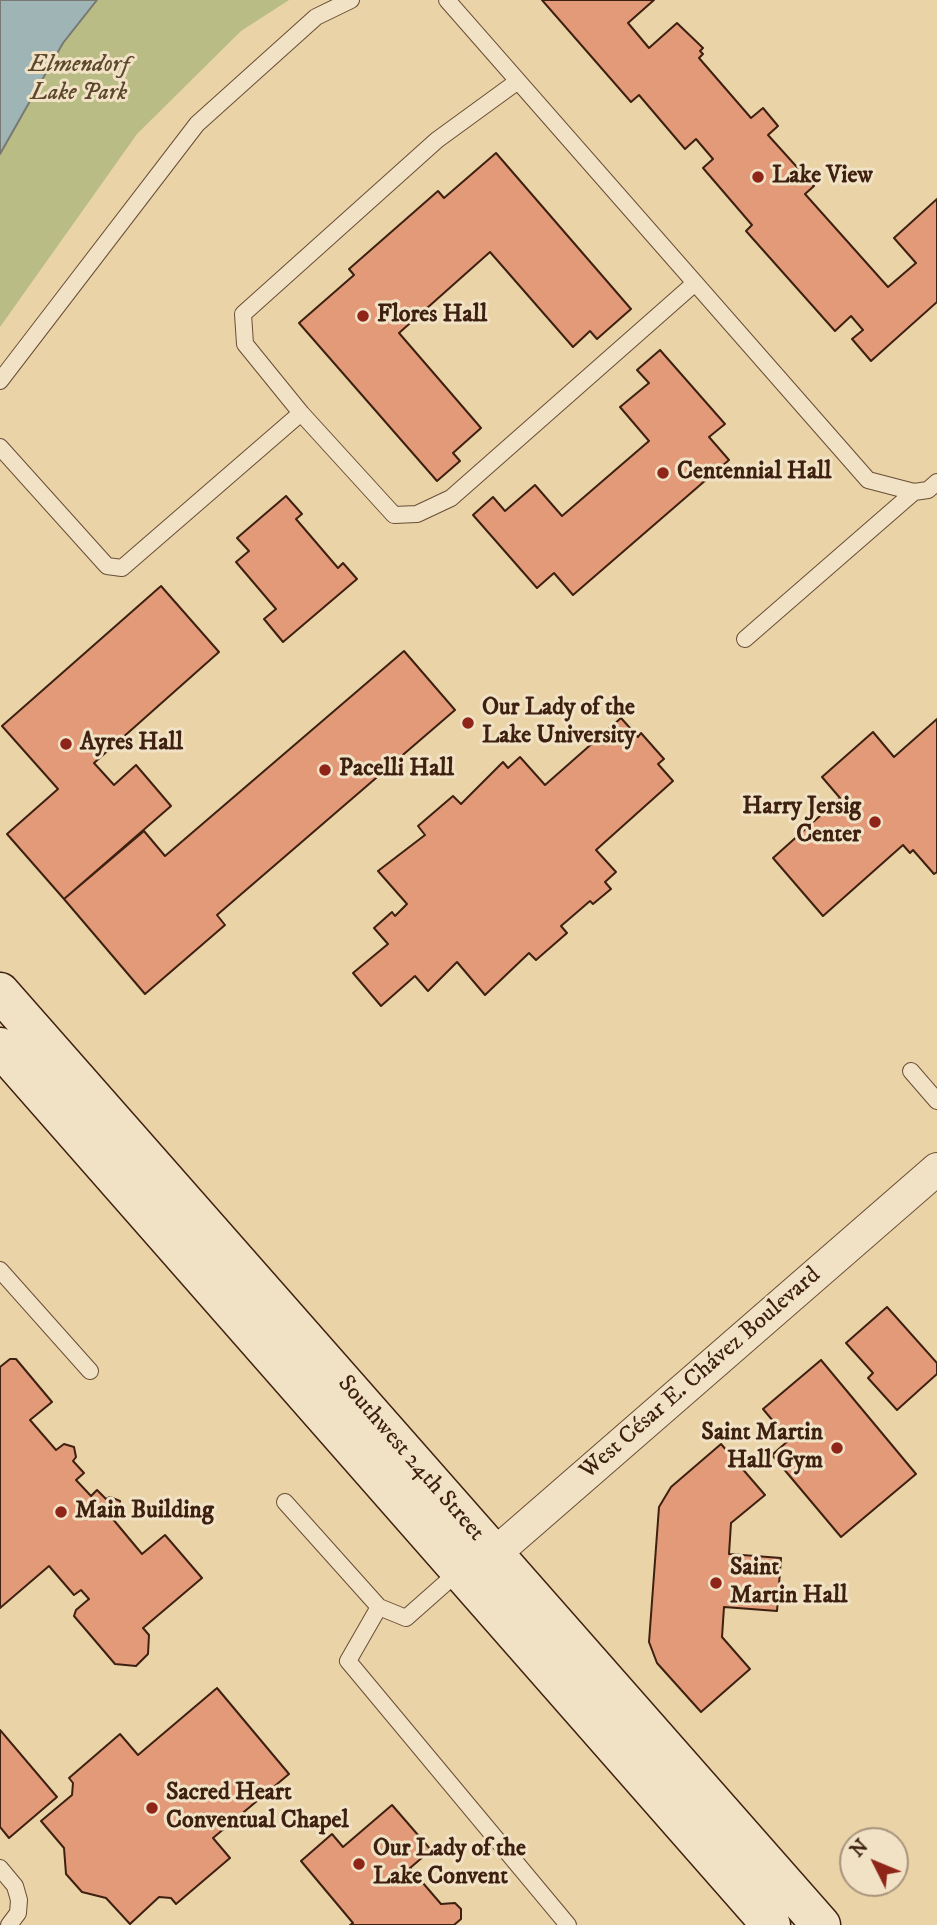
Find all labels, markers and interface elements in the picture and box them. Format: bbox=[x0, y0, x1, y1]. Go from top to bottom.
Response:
park label: Elmendorf Lake Park bbox=[29, 52, 129, 108]
place label: Lake View bbox=[772, 163, 873, 191]
marker: Lake View bbox=[750, 169, 766, 185]
place label: Flores Hall bbox=[377, 302, 487, 330]
marker: Flores Hall bbox=[355, 308, 371, 324]
place label: Centennial Hall bbox=[677, 459, 832, 487]
marker: Centennial Hall bbox=[655, 465, 671, 481]
place label: Our Lady of the Lake University bbox=[482, 695, 636, 751]
marker: Our Lady of the Lake University bbox=[460, 715, 476, 731]
place label: Ayres Hall bbox=[80, 730, 183, 758]
marker: Ayres Hall bbox=[58, 736, 74, 752]
place label: Pacelli Hall bbox=[339, 756, 454, 784]
marker: Pacelli Hall bbox=[317, 762, 333, 778]
place label: Harry Jersig Center bbox=[742, 794, 861, 850]
marker: Harry Jersig Center bbox=[867, 814, 883, 830]
street label: West César E. Chávez Boulevard bbox=[575, 1262, 827, 1486]
street label: Southwest 24th Street bbox=[330, 1370, 490, 1548]
place label: Saint Martin Hall Gym bbox=[701, 1420, 823, 1476]
marker: Saint Martin Hall Gym bbox=[829, 1440, 845, 1456]
place label: Main Building bbox=[75, 1498, 214, 1526]
marker: Main Building bbox=[53, 1504, 69, 1520]
place label: Saint Martin Hall bbox=[730, 1555, 847, 1611]
marker: Saint Martin Hall bbox=[708, 1575, 724, 1591]
place label: Sacred Heart Conventual Chapel bbox=[166, 1780, 349, 1836]
marker: Sacred Heart Conventual Chapel bbox=[144, 1800, 160, 1816]
north arrow bbox=[839, 1827, 909, 1897]
text: N bbox=[846, 1835, 873, 1862]
place label: Our Lady of the Lake Convent bbox=[373, 1836, 526, 1892]
marker: Our Lady of the Lake Convent bbox=[351, 1856, 367, 1872]

